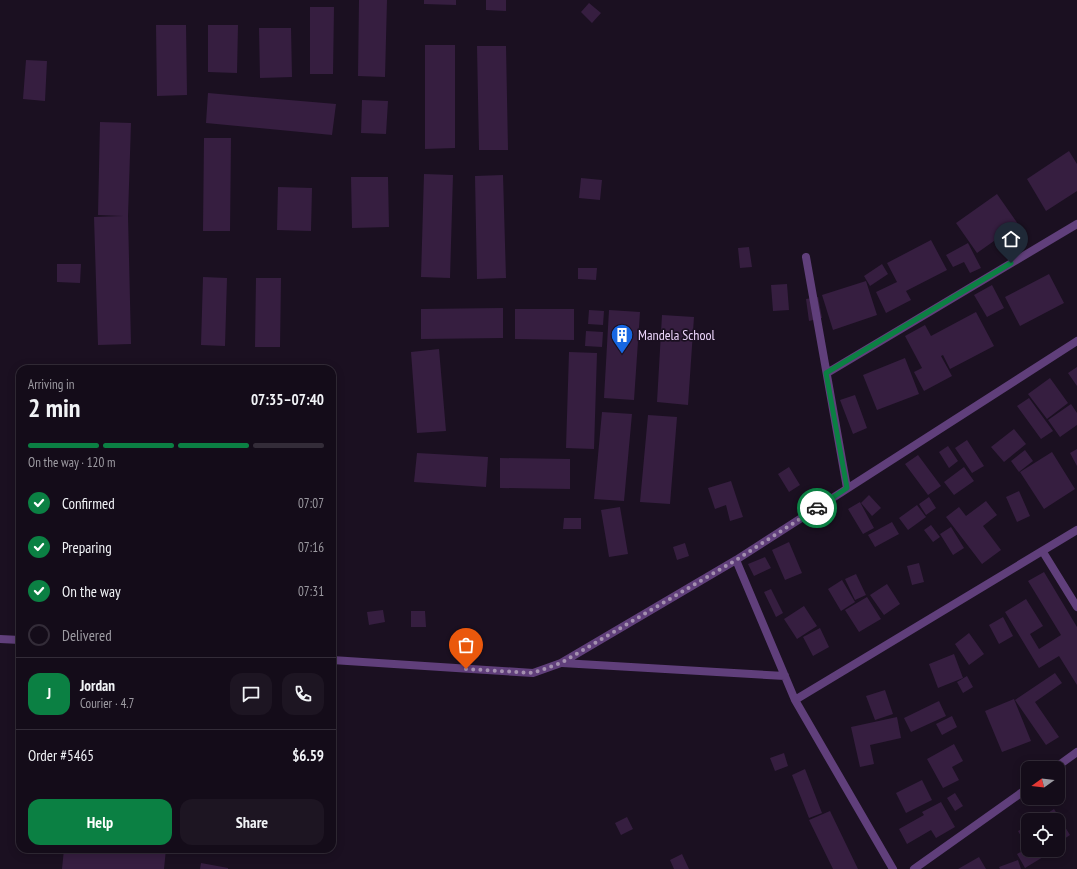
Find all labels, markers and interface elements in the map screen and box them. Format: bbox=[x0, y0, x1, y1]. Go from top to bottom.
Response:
pin bbox=[994, 222, 1028, 263]
icon: home bbox=[1000, 228, 1022, 250]
building icon: Mandela School bbox=[609, 322, 635, 355]
place label: Mandela School bbox=[638, 326, 716, 344]
text: Arriving in bbox=[28, 376, 75, 393]
text: 07:35–07:40 bbox=[251, 390, 324, 409]
text: 2 min bbox=[28, 391, 81, 424]
text: On the way · 120 m bbox=[28, 454, 115, 471]
courier bbox=[797, 488, 837, 528]
icon: check bbox=[28, 492, 50, 514]
text: Confirmed bbox=[62, 494, 115, 513]
text: 07:07 bbox=[298, 495, 324, 512]
icon: car bbox=[806, 497, 828, 519]
icon: check bbox=[28, 536, 50, 558]
text: Preparing bbox=[62, 538, 112, 557]
text: 07:16 bbox=[298, 539, 324, 556]
icon: check bbox=[28, 580, 50, 602]
text: On the way bbox=[62, 582, 121, 601]
text: 07:31 bbox=[298, 583, 324, 600]
text: Delivered bbox=[62, 626, 112, 645]
pin bbox=[449, 628, 483, 669]
icon: bag bbox=[455, 634, 477, 656]
button: chat bbox=[230, 673, 272, 715]
button: phone bbox=[282, 673, 324, 715]
text: Jordan bbox=[80, 676, 115, 695]
text: J bbox=[47, 684, 51, 703]
text: Courier · 4.7 bbox=[80, 695, 134, 712]
text: Order #5465 bbox=[28, 746, 94, 765]
text: $6.59 bbox=[292, 746, 324, 765]
north arrow bbox=[1021, 761, 1065, 805]
map controls bbox=[1021, 761, 1065, 857]
button: Help bbox=[28, 799, 172, 845]
button: Share bbox=[180, 799, 324, 845]
button: locate bbox=[1021, 813, 1065, 857]

